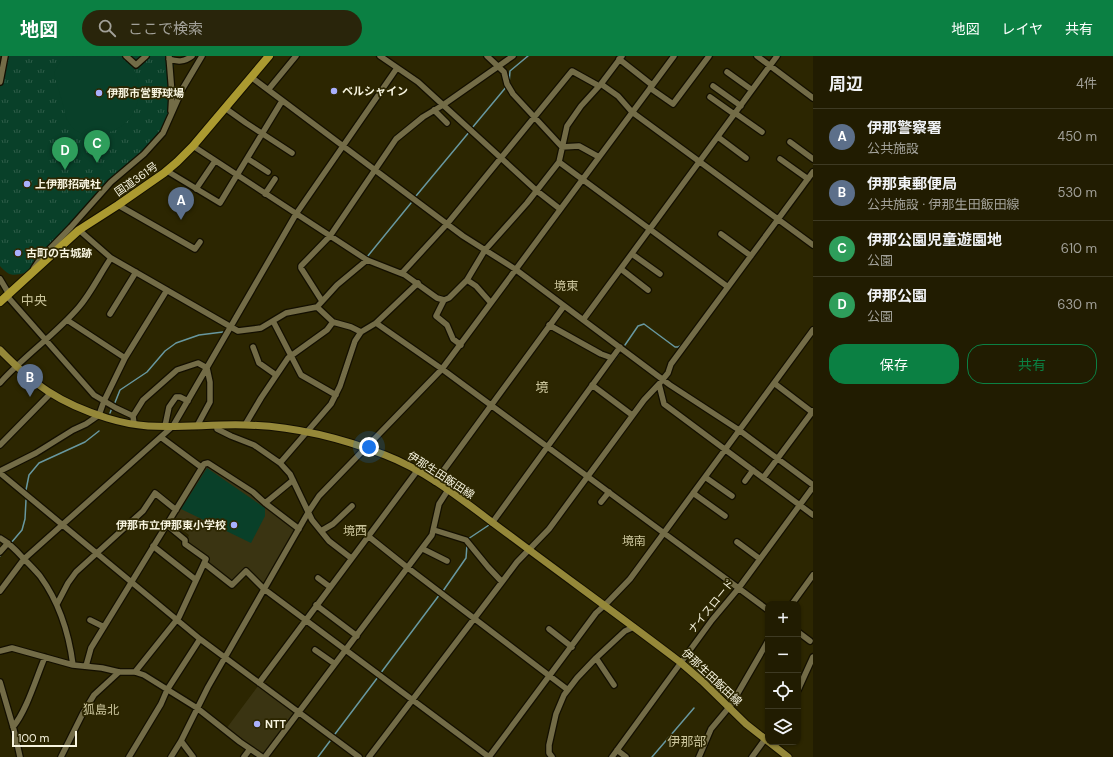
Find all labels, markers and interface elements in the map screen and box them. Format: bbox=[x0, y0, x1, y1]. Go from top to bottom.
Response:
search box bbox=[82, 10, 362, 46]
text: 地図 bbox=[20, 17, 58, 42]
icon: search bbox=[96, 17, 118, 39]
text: ここで検索 bbox=[128, 19, 203, 39]
text: 地図 bbox=[951, 20, 979, 38]
text: レイヤ bbox=[1001, 20, 1043, 38]
text: 共有 bbox=[1065, 20, 1093, 38]
text: 周辺 bbox=[829, 73, 863, 95]
text: 4件 bbox=[1076, 75, 1097, 92]
place label: ベルシャイン bbox=[342, 84, 408, 98]
place label: 伊那市営野球場 bbox=[107, 86, 184, 100]
marker: ベルシャイン bbox=[329, 86, 339, 96]
marker: 伊那市営野球場 bbox=[94, 88, 104, 98]
text: 伊那警察署 bbox=[867, 118, 942, 138]
text: A bbox=[837, 128, 847, 145]
text: 450 m bbox=[1057, 128, 1097, 145]
pin: C bbox=[84, 130, 110, 163]
pin: D bbox=[52, 137, 78, 170]
text: 公共施設 bbox=[867, 140, 919, 157]
street label: 国道361号 bbox=[112, 159, 160, 199]
text: 伊那東郵便局 bbox=[867, 174, 957, 194]
place label: 上伊那招魂社 bbox=[35, 177, 101, 191]
marker: 上伊那招魂社 bbox=[22, 179, 32, 189]
text: B bbox=[838, 184, 846, 201]
text: 530 m bbox=[1057, 184, 1097, 201]
pin: A bbox=[168, 187, 194, 220]
text: 公共施設 · 伊那生田飯田線 bbox=[867, 196, 1020, 213]
text: 伊那公園児童遊園地 bbox=[867, 230, 1002, 250]
text: C bbox=[837, 240, 847, 257]
text: 610 m bbox=[1061, 240, 1097, 257]
place label: 古町の古城跡 bbox=[26, 246, 92, 260]
marker: 古町の古城跡 bbox=[13, 248, 23, 258]
text: 公園 bbox=[867, 252, 893, 269]
district label: 境東 bbox=[554, 278, 578, 294]
text: 伊那公園 bbox=[867, 286, 927, 306]
district label: 中央 bbox=[21, 292, 47, 309]
text: D bbox=[837, 296, 847, 313]
text: 630 m bbox=[1057, 296, 1097, 313]
text: 公園 bbox=[867, 308, 893, 325]
button: 保存 bbox=[829, 344, 959, 384]
button: 共有 bbox=[967, 344, 1097, 384]
pin: B bbox=[17, 364, 43, 397]
district label: 境 bbox=[535, 379, 549, 396]
your location bbox=[359, 437, 379, 457]
street label: 伊那生田飯田線 bbox=[405, 448, 477, 502]
place label: 伊那市立伊那東小学校 bbox=[116, 518, 226, 532]
marker: 伊那市立伊那東小学校 bbox=[229, 520, 239, 530]
district label: 境西 bbox=[343, 523, 367, 539]
district label: 境南 bbox=[622, 533, 646, 549]
street label: ナイスロード bbox=[685, 576, 737, 636]
map controls bbox=[765, 601, 801, 745]
button: + bbox=[765, 601, 801, 637]
button: − bbox=[765, 637, 801, 673]
street label: 伊那生田飯田線 bbox=[679, 646, 745, 708]
button: locate bbox=[765, 673, 801, 709]
district label: 狐島北 bbox=[83, 702, 119, 718]
button: layers bbox=[765, 709, 801, 745]
place label: NTT bbox=[265, 717, 287, 731]
marker: NTT bbox=[252, 719, 262, 729]
scale bar bbox=[12, 729, 77, 748]
text: 100 m bbox=[18, 731, 49, 745]
district label: 伊那部 bbox=[667, 733, 707, 750]

